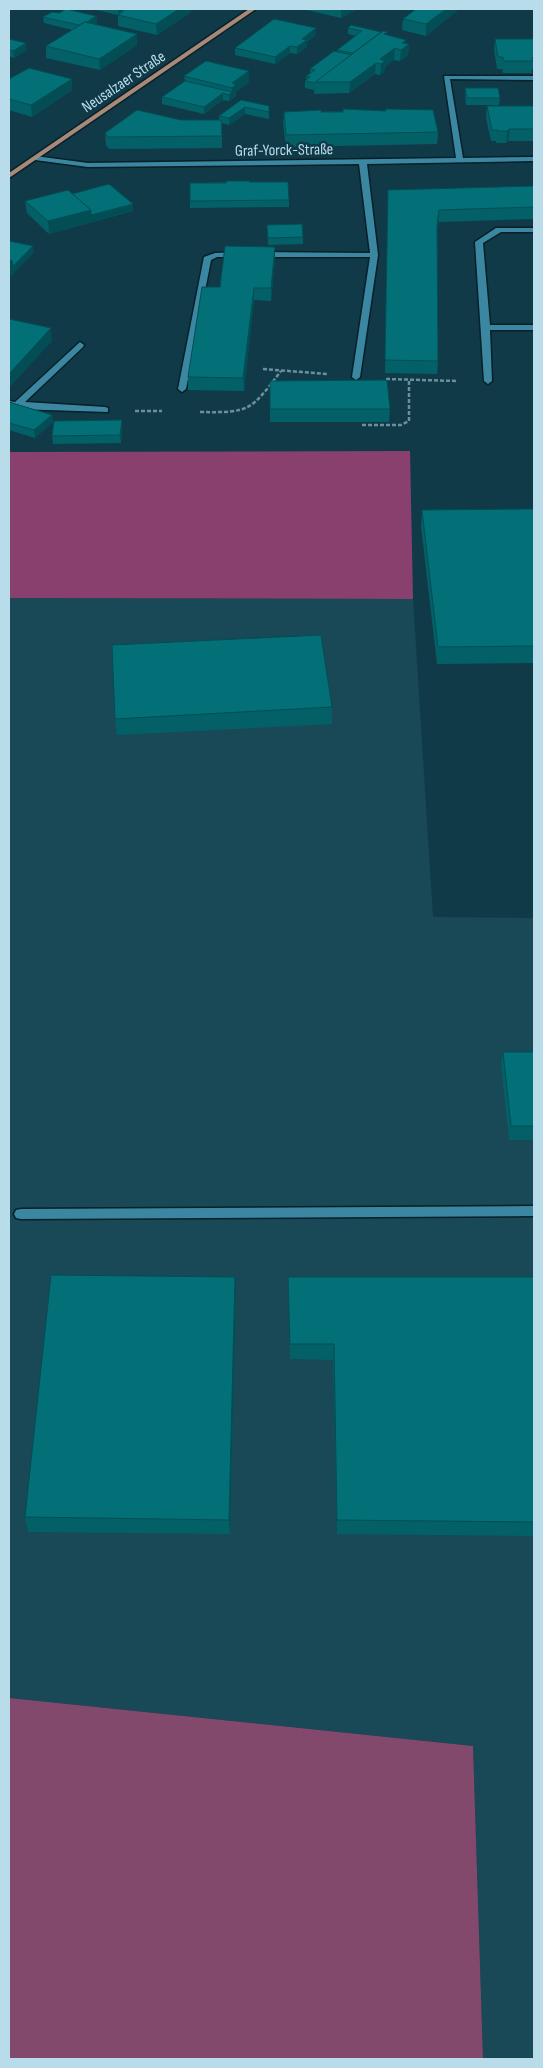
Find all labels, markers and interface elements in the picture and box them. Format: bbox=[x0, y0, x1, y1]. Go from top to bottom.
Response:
street label: Neusalzaer Straße bbox=[78, 47, 169, 117]
street label: Graf-Yorck-Straße bbox=[235, 140, 333, 161]

